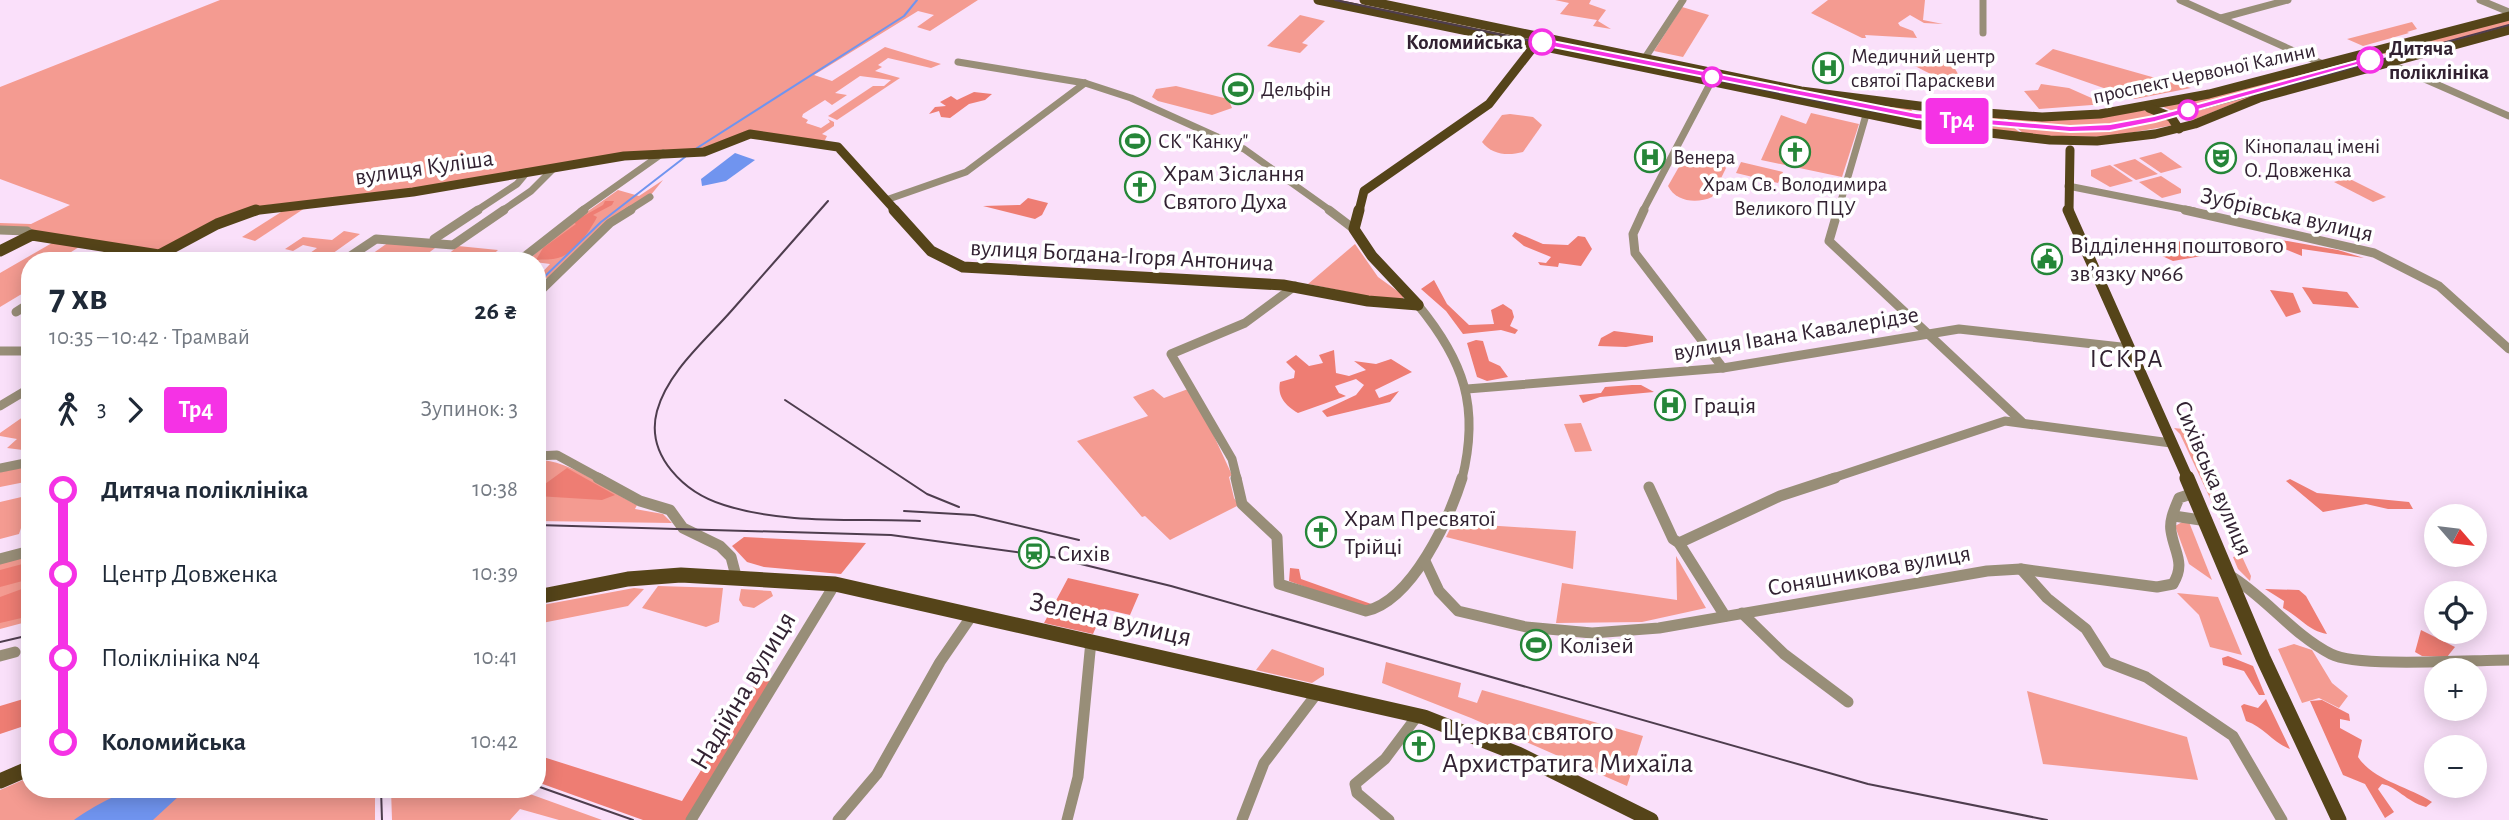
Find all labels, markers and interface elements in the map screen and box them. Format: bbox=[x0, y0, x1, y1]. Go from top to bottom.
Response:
marker: Коломийська bbox=[1529, 29, 1555, 55]
place label: Коломийська bbox=[1406, 32, 1523, 53]
place label: Дитяча поліклініка bbox=[2389, 38, 2489, 83]
street label: проспект Червоної Калини bbox=[2091, 40, 2317, 107]
place label: Медичний центр святої Параскеви bbox=[1851, 46, 1995, 91]
marker: Дитяча поліклініка bbox=[2357, 47, 2383, 73]
hospital icon: Медичний центр святої Параскеви bbox=[1811, 51, 1845, 85]
unlabelled marker bbox=[1702, 67, 1722, 87]
sports icon: Дельфін bbox=[1221, 72, 1255, 106]
place label: Дельфін bbox=[1261, 79, 1331, 100]
line badge: Тр4 bbox=[1917, 98, 1997, 144]
unlabelled marker bbox=[2178, 100, 2198, 120]
text: Тр4 bbox=[1940, 109, 1974, 133]
sports icon: СК "Канку" bbox=[1118, 124, 1152, 158]
place label: СК "Канку" bbox=[1158, 131, 1248, 152]
church icon: Храм Св. Володимира Великого ПЦУ bbox=[1778, 135, 1812, 169]
place label: Кінопалац імені О. Довженка bbox=[2244, 136, 2380, 181]
hospital icon: Венера bbox=[1633, 140, 1667, 174]
theatre icon: Кінопалац імені О. Довженка bbox=[2204, 141, 2238, 175]
street label: вулиця Куліша bbox=[353, 146, 495, 190]
place label: Венера bbox=[1673, 147, 1736, 168]
place label: Храм Зіслання Святого Духа bbox=[1163, 162, 1305, 214]
church icon: Храм Зіслання Святого Духа bbox=[1123, 170, 1157, 204]
place label: Храм Св. Володимира Великого ПЦУ bbox=[1703, 174, 1888, 219]
street label: Зубрівська вулиця bbox=[2198, 183, 2375, 246]
place label: Відділення поштового зв’язку №66 bbox=[2070, 234, 2284, 286]
street label: вулиця Богдана-Ігоря Антонича bbox=[969, 236, 1274, 276]
public building icon: Відділення поштового зв’язку №66 bbox=[2030, 242, 2064, 276]
text: 7 хв bbox=[49, 279, 107, 317]
text: 26 ₴ bbox=[474, 298, 518, 324]
street label: вулиця Івана Кавалерідзе bbox=[1672, 303, 1920, 365]
text: 10:35 – 10:42 · Трамвай bbox=[49, 326, 250, 349]
district label: ІСКРА bbox=[2090, 346, 2164, 372]
hospital icon: Грація bbox=[1653, 388, 1687, 422]
icon: walk bbox=[49, 391, 87, 429]
icon: forward bbox=[116, 391, 154, 429]
place label: Грація bbox=[1693, 394, 1756, 418]
street label: Сихівська вулиця bbox=[2170, 397, 2257, 560]
text: 3 bbox=[97, 398, 106, 421]
text: Тр4 bbox=[178, 398, 213, 422]
text: Зупинок: 3 bbox=[420, 398, 518, 421]
text: Дитяча поліклініка bbox=[101, 477, 308, 503]
text: 10:38 bbox=[472, 478, 518, 501]
north arrow bbox=[2424, 504, 2487, 567]
map controls bbox=[2424, 504, 2487, 798]
place label: Храм Пресвятої Трійці bbox=[1344, 507, 1496, 559]
church icon: Храм Пресвятої Трійці bbox=[1304, 515, 1338, 549]
station icon: Сихів bbox=[1017, 536, 1051, 570]
street label: Соняшникова вулиця bbox=[1766, 541, 1973, 601]
place label: Сихів bbox=[1057, 542, 1110, 566]
text: Центр Довженка bbox=[101, 561, 278, 587]
text: 10:39 bbox=[472, 562, 518, 585]
button: locate bbox=[2424, 581, 2487, 644]
street label: Зелена вулиця bbox=[1027, 588, 1194, 652]
street label: Надійна вулиця bbox=[686, 607, 802, 775]
sports icon: Колізей bbox=[1519, 628, 1553, 662]
place label: Колізей bbox=[1559, 634, 1634, 658]
text: Поліклініка №4 bbox=[101, 645, 260, 671]
text: 10:41 bbox=[474, 646, 518, 669]
button: + bbox=[2424, 658, 2487, 721]
place label: Церква святого Архистратига Михаїла bbox=[1442, 718, 1693, 778]
text: Коломийська bbox=[101, 729, 246, 755]
church icon: Церква святого Архистратига Михаїла bbox=[1402, 729, 1436, 763]
text: 10:42 bbox=[471, 730, 518, 753]
button: − bbox=[2424, 735, 2487, 798]

